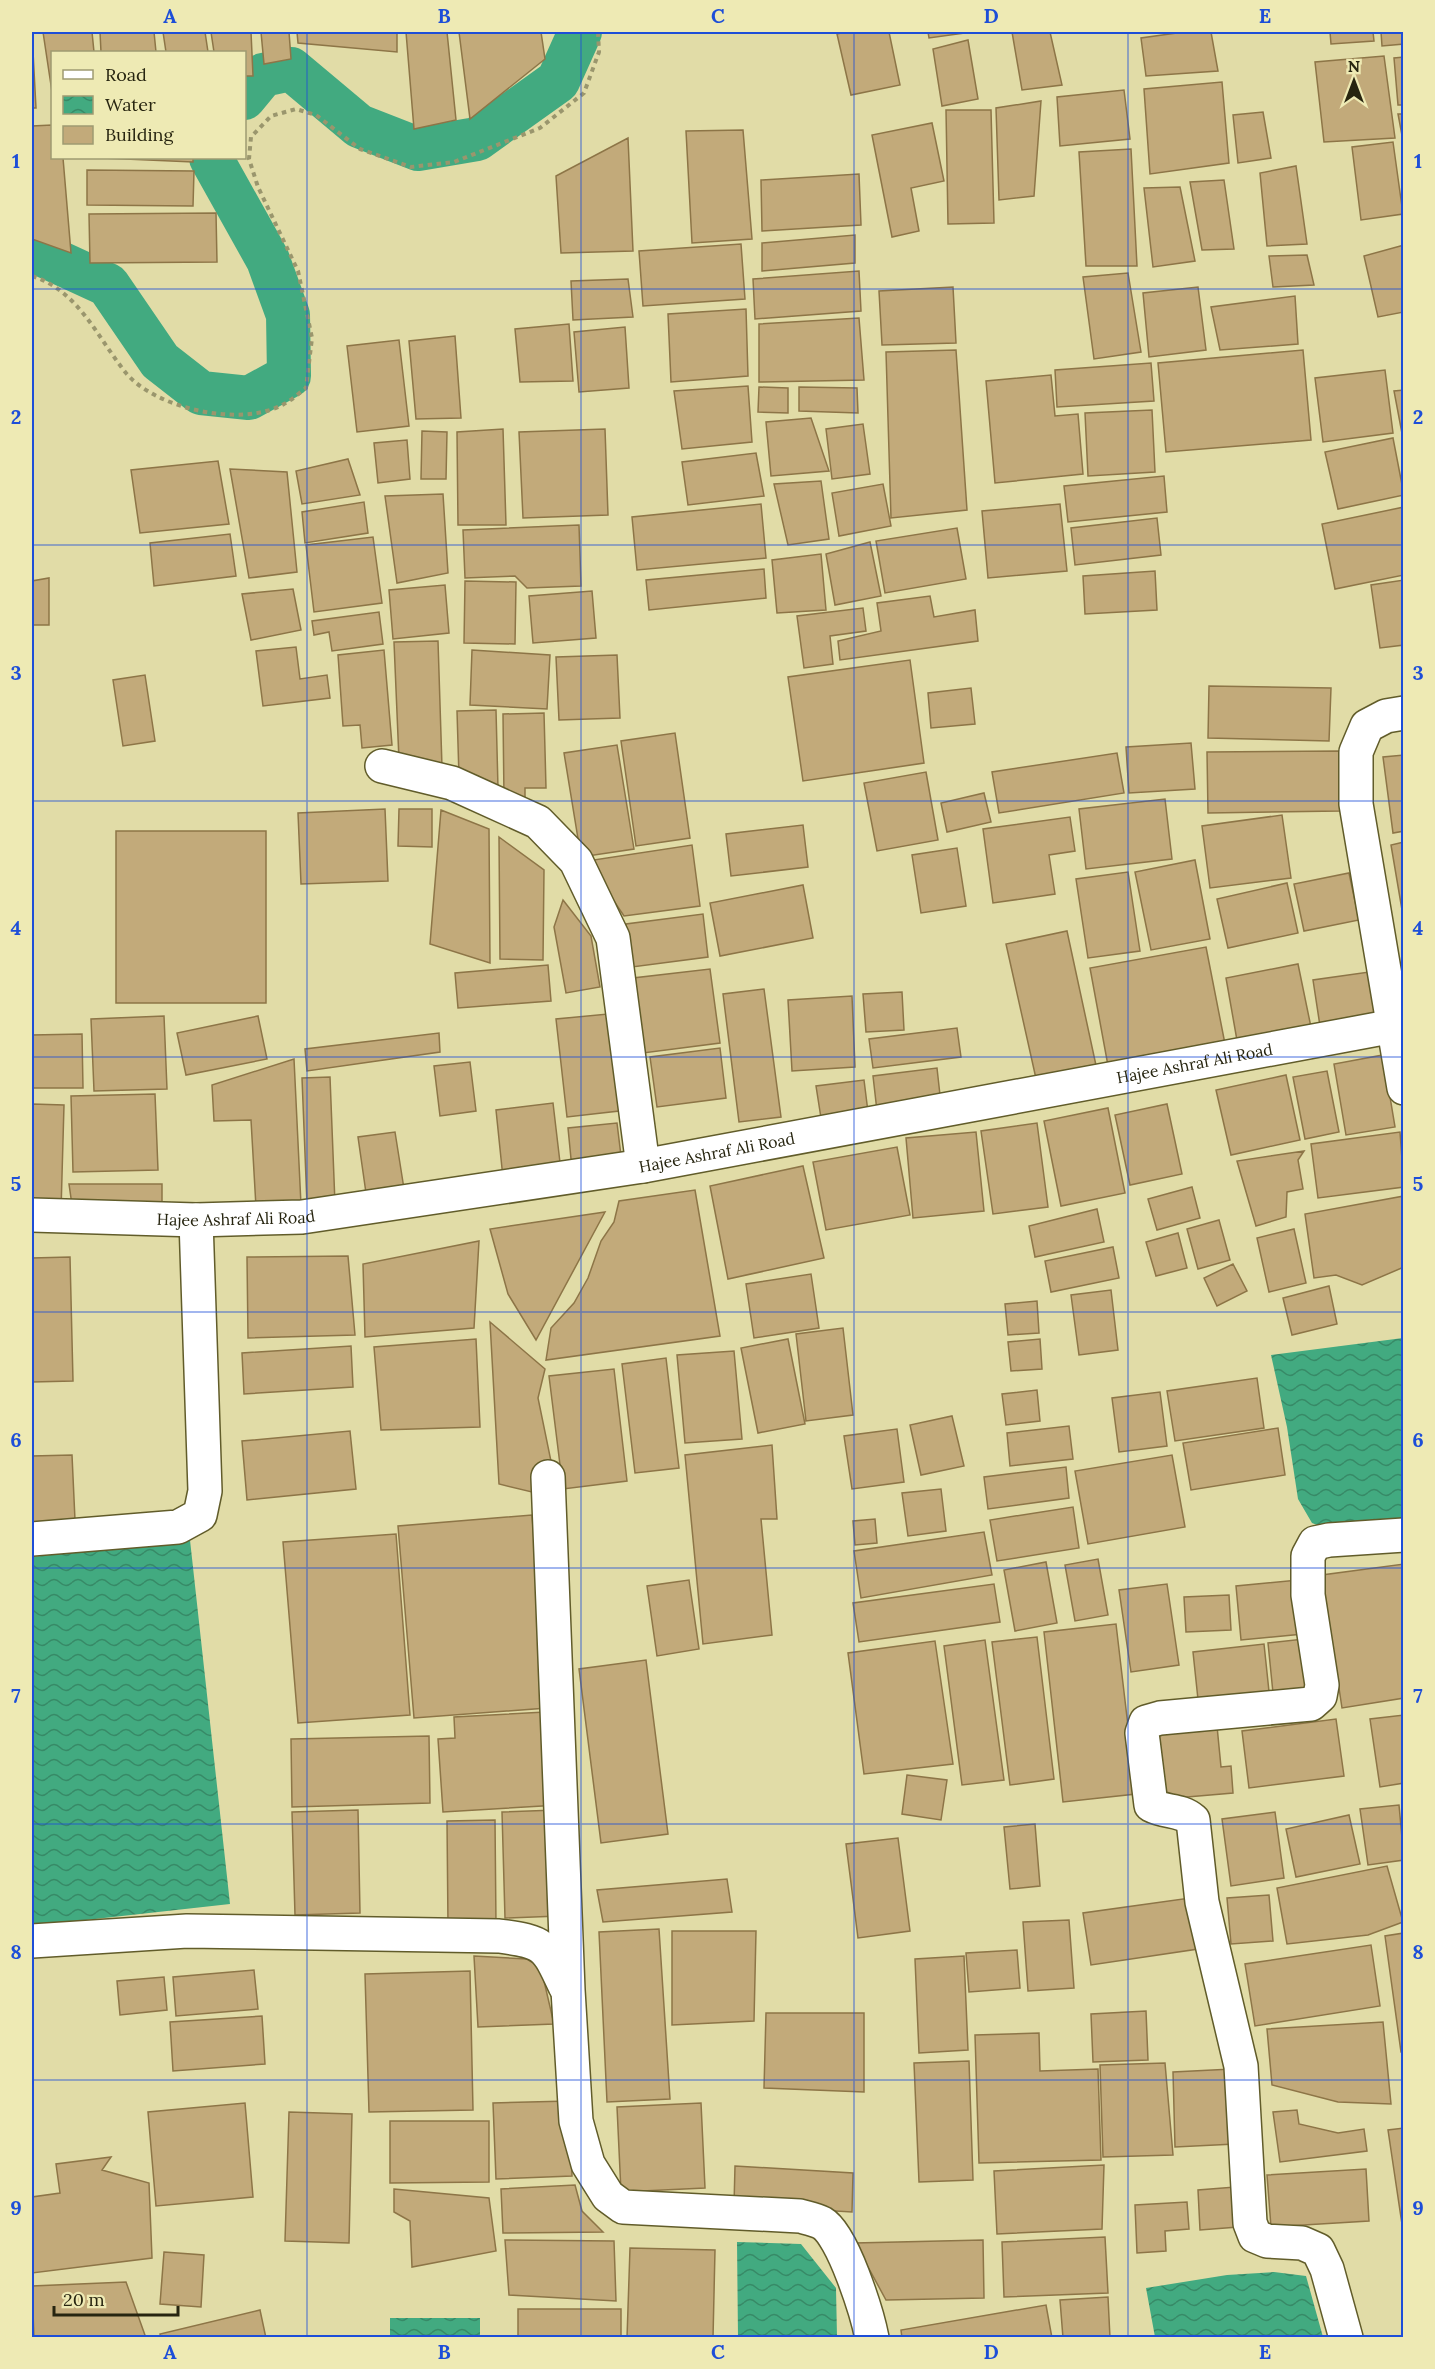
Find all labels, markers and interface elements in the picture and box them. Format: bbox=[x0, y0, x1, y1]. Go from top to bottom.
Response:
text: A bbox=[163, 3, 177, 28]
text: B bbox=[437, 3, 451, 28]
text: C bbox=[711, 3, 725, 28]
text: D bbox=[983, 3, 999, 28]
text: E bbox=[1259, 3, 1271, 28]
legend bbox=[51, 51, 246, 159]
north arrow bbox=[1324, 51, 1384, 111]
text: N bbox=[1348, 56, 1360, 76]
text: Road bbox=[105, 63, 147, 86]
text: Water bbox=[105, 93, 156, 116]
text: Building bbox=[105, 123, 175, 146]
text: 1 bbox=[12, 148, 20, 173]
text: 1 bbox=[1414, 148, 1422, 173]
text: 2 bbox=[11, 404, 21, 429]
text: 2 bbox=[1413, 404, 1423, 429]
text: 3 bbox=[10, 660, 22, 685]
text: 3 bbox=[1412, 660, 1424, 685]
text: 4 bbox=[11, 915, 22, 940]
text: 4 bbox=[1413, 915, 1424, 940]
street label: Hajee Ashraf Ali Road bbox=[1115, 1039, 1275, 1088]
street label: Hajee Ashraf Ali Road bbox=[637, 1128, 797, 1177]
text: 5 bbox=[11, 1171, 22, 1196]
text: 5 bbox=[1413, 1171, 1424, 1196]
street label: Hajee Ashraf Ali Road bbox=[156, 1205, 317, 1230]
text: 6 bbox=[10, 1427, 22, 1452]
text: 6 bbox=[1412, 1427, 1424, 1452]
text: 7 bbox=[11, 1683, 21, 1708]
text: 7 bbox=[1413, 1683, 1423, 1708]
text: 8 bbox=[10, 1939, 22, 1964]
text: 8 bbox=[1412, 1939, 1424, 1964]
text: 9 bbox=[10, 2195, 22, 2220]
text: 9 bbox=[1412, 2195, 1424, 2220]
scale bar bbox=[54, 2279, 178, 2317]
text: 20 m bbox=[63, 2288, 105, 2311]
text: A bbox=[163, 2339, 177, 2364]
text: B bbox=[437, 2339, 451, 2364]
text: C bbox=[711, 2339, 725, 2364]
text: D bbox=[983, 2339, 999, 2364]
text: E bbox=[1259, 2339, 1271, 2364]

